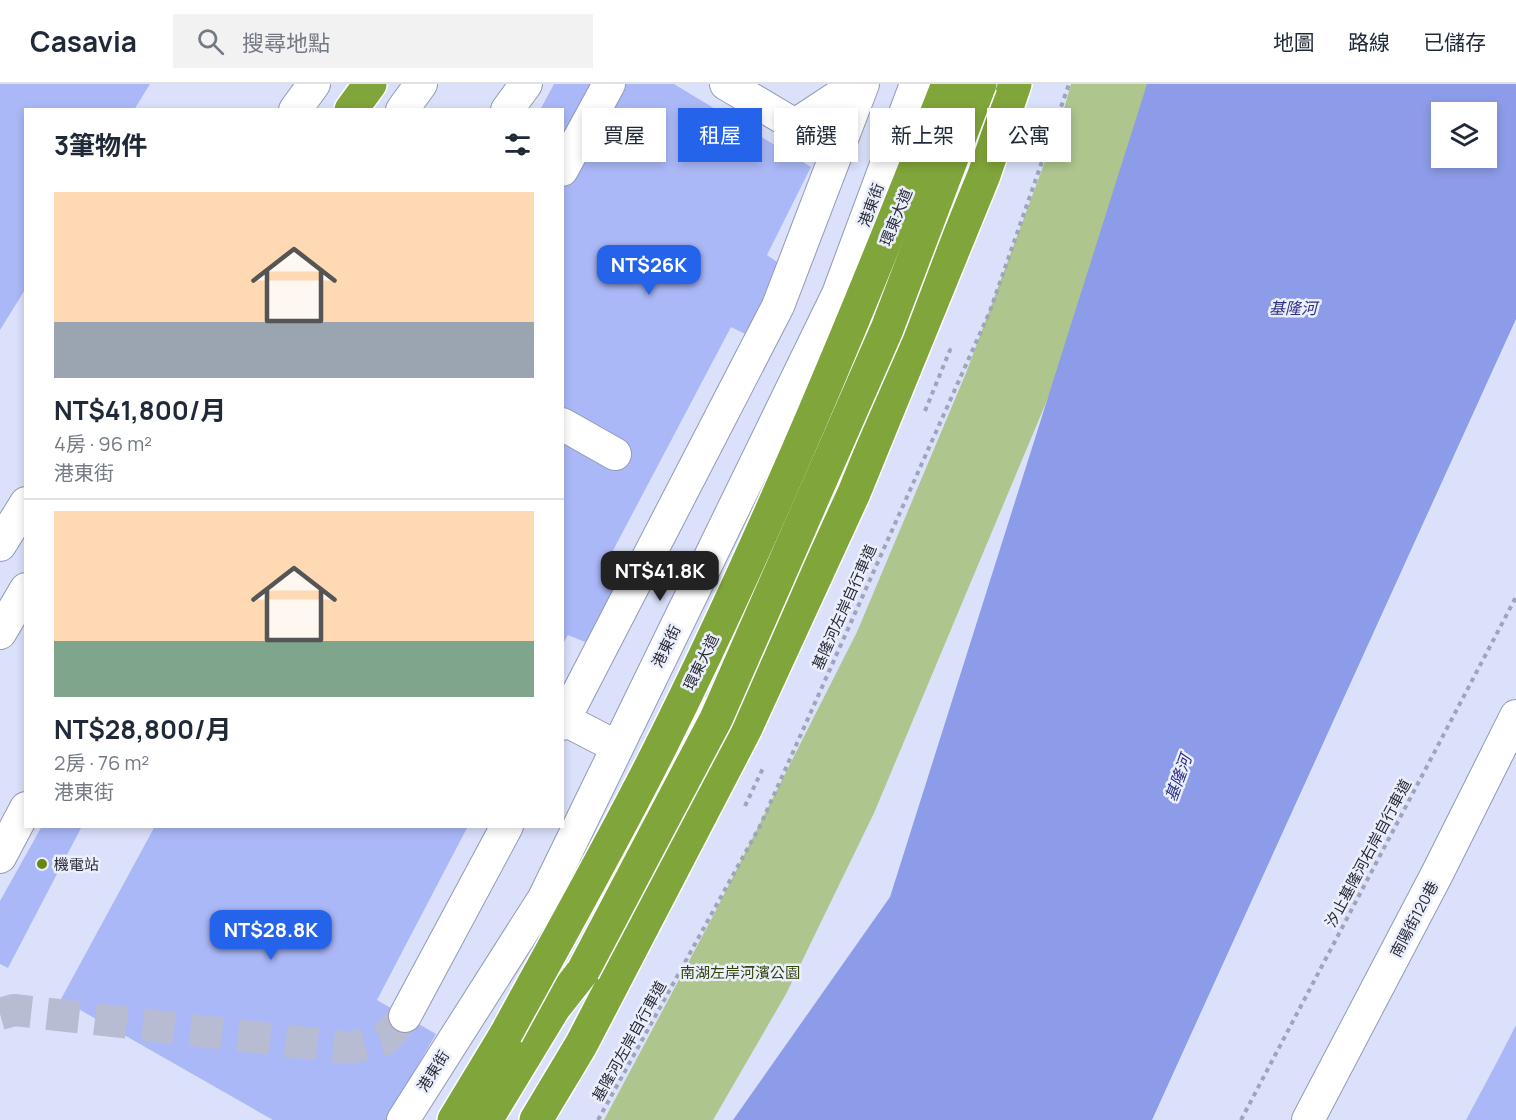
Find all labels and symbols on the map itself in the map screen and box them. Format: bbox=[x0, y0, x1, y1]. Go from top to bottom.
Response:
street label: 港東街 bbox=[853, 180, 889, 230]
street label: 環東大道 bbox=[875, 185, 917, 249]
pin: NT$26K bbox=[600, 245, 698, 296]
water label: 基隆河 bbox=[1269, 297, 1320, 319]
street label: 基隆河左岸自行車道 bbox=[807, 541, 881, 673]
pin: NT$41.8K bbox=[598, 551, 722, 602]
street label: 港東街 bbox=[647, 621, 685, 671]
street label: 環東大道 bbox=[678, 630, 724, 694]
water label: 基隆河 bbox=[1159, 749, 1198, 804]
street label: 汐止基隆河右岸自行車道 bbox=[1320, 775, 1416, 931]
place label: 機電站 bbox=[54, 854, 99, 875]
marker: 機電站 bbox=[35, 857, 49, 871]
street label: 南陽街120巷 bbox=[1385, 877, 1443, 961]
pin: NT$28.8K bbox=[209, 910, 333, 961]
park label: 南湖左岸河濱公園 bbox=[680, 962, 800, 983]
street label: 基隆河左岸自行車道 bbox=[587, 977, 671, 1105]
street label: 港東街 bbox=[412, 1046, 454, 1096]

